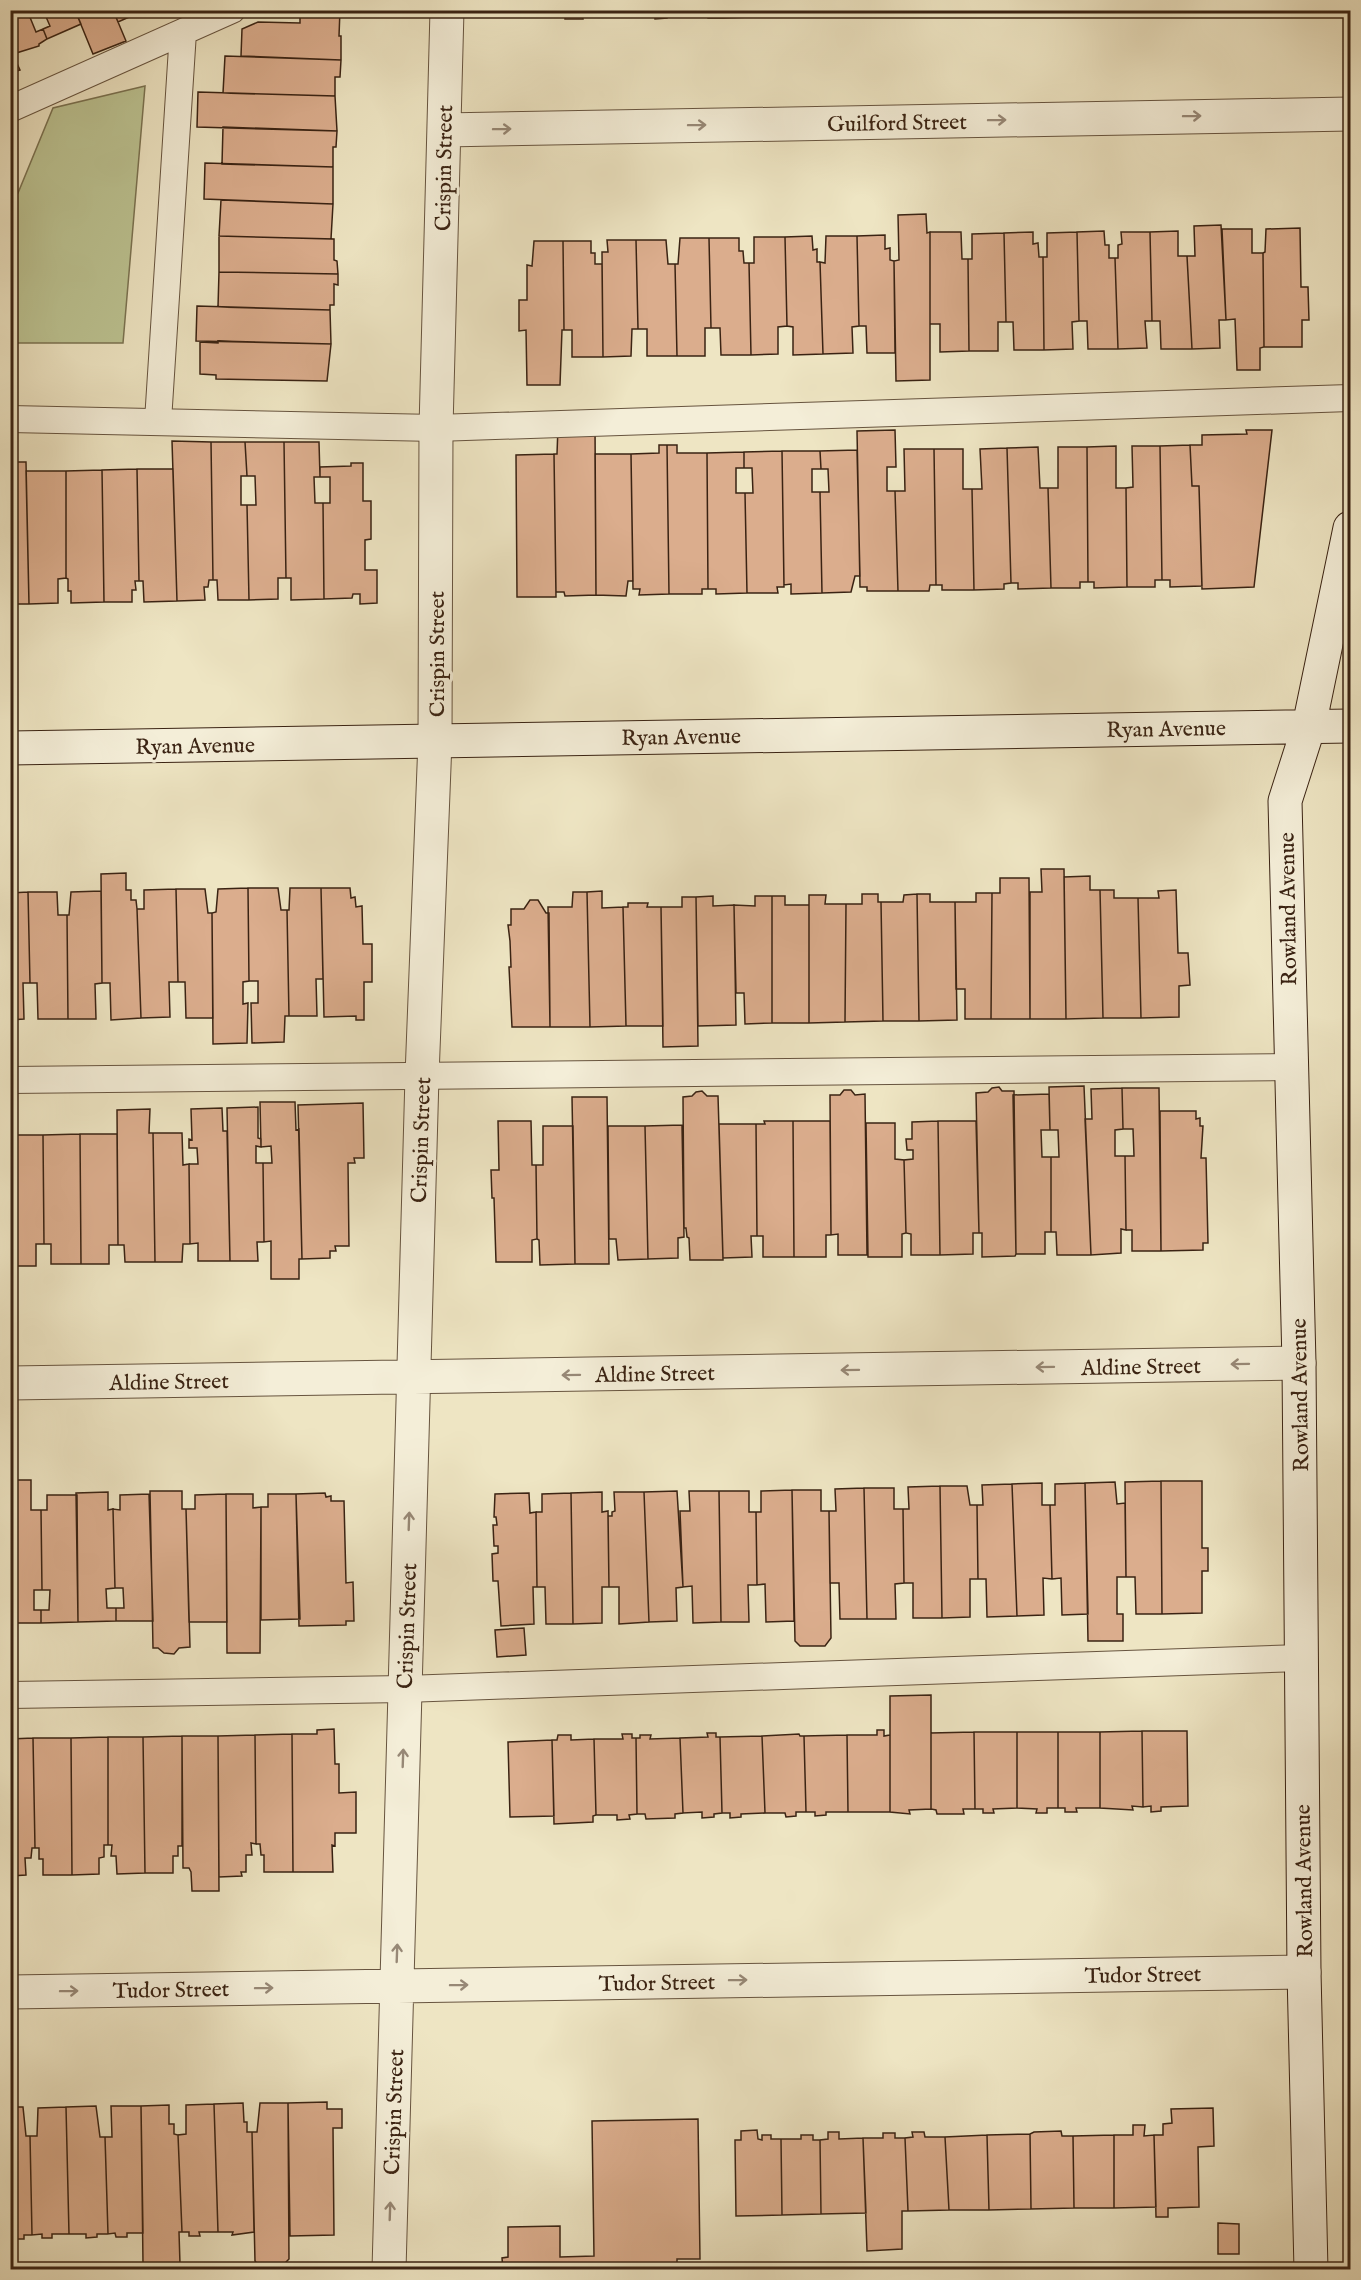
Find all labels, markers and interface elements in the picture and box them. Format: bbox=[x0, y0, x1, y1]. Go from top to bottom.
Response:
street label: Crispin Street bbox=[430, 104, 460, 231]
street label: Guilford Street bbox=[827, 109, 968, 139]
one-way arrow bbox=[1181, 111, 1201, 122]
one-way arrow bbox=[987, 114, 1007, 126]
one-way arrow bbox=[687, 120, 707, 131]
one-way arrow bbox=[492, 123, 512, 135]
street label: Crispin Street bbox=[424, 590, 452, 717]
street label: Ryan Avenue bbox=[1106, 715, 1226, 745]
street label: Ryan Avenue bbox=[621, 723, 741, 753]
street label: Ryan Avenue bbox=[135, 732, 255, 762]
street label: Rowland Avenue bbox=[1274, 832, 1304, 986]
street label: Crispin Street bbox=[406, 1076, 438, 1204]
street label: Rowland Avenue bbox=[1286, 1318, 1316, 1472]
street label: Aldine Street bbox=[1080, 1353, 1202, 1383]
one-way arrow bbox=[1231, 1358, 1251, 1370]
street label: Aldine Street bbox=[594, 1360, 716, 1390]
one-way arrow bbox=[1036, 1361, 1056, 1373]
one-way arrow bbox=[841, 1364, 861, 1376]
street label: Aldine Street bbox=[108, 1368, 230, 1398]
one-way arrow bbox=[562, 1369, 582, 1381]
one-way arrow bbox=[403, 1512, 415, 1532]
street label: Crispin Street bbox=[392, 1562, 424, 1690]
one-way arrow bbox=[397, 1749, 408, 1769]
street label: Rowland Avenue bbox=[1290, 1804, 1320, 1958]
one-way arrow bbox=[392, 1944, 403, 1964]
street label: Tudor Street bbox=[1085, 1961, 1202, 1991]
street label: Tudor Street bbox=[599, 1969, 716, 1999]
one-way arrow bbox=[727, 1974, 747, 1986]
street label: Tudor Street bbox=[113, 1976, 230, 2006]
one-way arrow bbox=[448, 1979, 468, 1990]
one-way arrow bbox=[253, 1982, 273, 1994]
one-way arrow bbox=[58, 1985, 78, 1997]
street label: Crispin Street bbox=[379, 2048, 411, 2176]
one-way arrow bbox=[385, 2202, 396, 2222]

